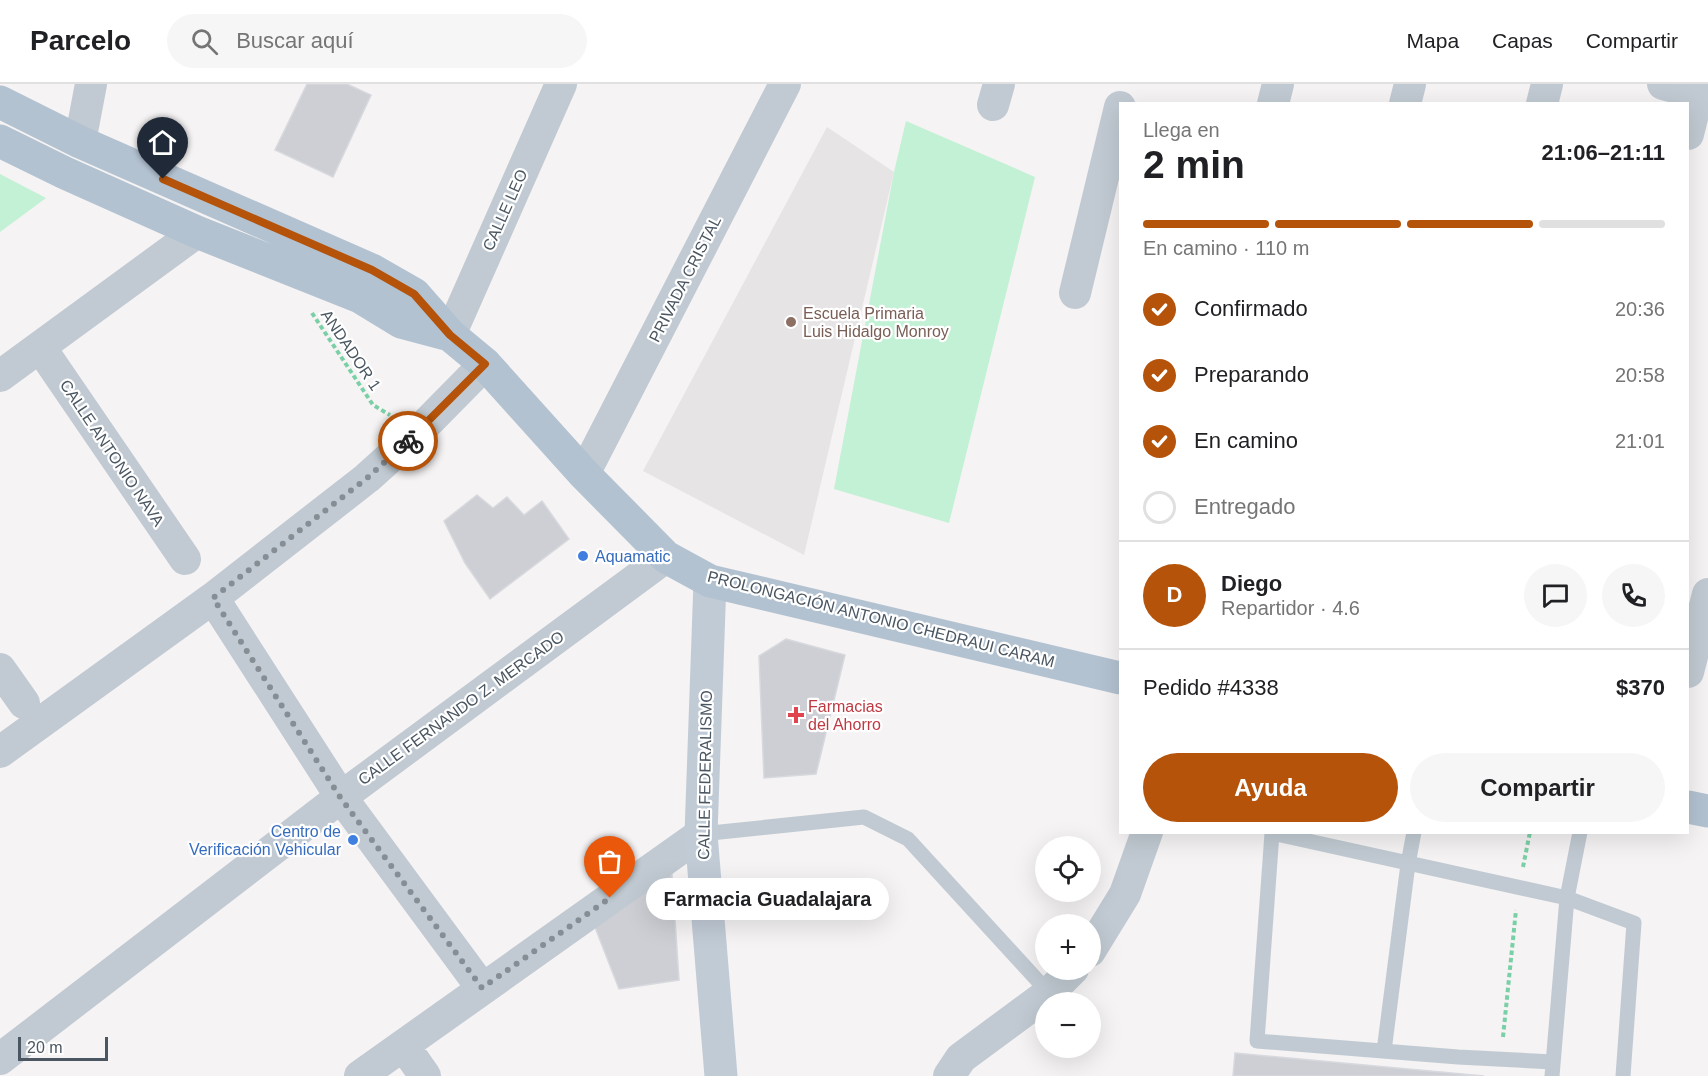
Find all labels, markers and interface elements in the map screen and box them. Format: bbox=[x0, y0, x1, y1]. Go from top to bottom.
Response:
search box bbox=[167, 14, 587, 68]
text: Parcelo bbox=[30, 25, 131, 56]
icon: search bbox=[188, 25, 221, 58]
text: Buscar aquí bbox=[236, 28, 354, 53]
text: Mapa bbox=[1407, 29, 1459, 52]
text: Capas bbox=[1492, 29, 1553, 52]
text: Compartir bbox=[1586, 29, 1678, 52]
pin bbox=[137, 117, 188, 179]
text: Llega en bbox=[1143, 119, 1220, 141]
icon: home bbox=[146, 126, 179, 159]
text: 21:06–21:11 bbox=[1541, 140, 1665, 165]
text: 2 min bbox=[1143, 143, 1245, 186]
street label: CALLE LEO bbox=[480, 167, 530, 253]
street label: PRIVADA CRISTAL bbox=[646, 213, 724, 345]
text: En camino · 110 m bbox=[1143, 237, 1309, 259]
icon: check bbox=[1143, 293, 1176, 326]
text: Confirmado bbox=[1194, 296, 1308, 321]
text: 20:36 bbox=[1615, 298, 1665, 320]
place label: Escuela Primaria Luis Hidalgo Monroy bbox=[803, 305, 949, 340]
street label: ANDADOR 1 bbox=[318, 307, 384, 394]
marker: Escuela Primaria Luis Hidalgo Monroy bbox=[784, 315, 798, 329]
icon: check bbox=[1143, 359, 1176, 392]
text: Preparando bbox=[1194, 362, 1309, 387]
text: 20:58 bbox=[1615, 364, 1665, 386]
street label: CALLE ANTONIO NAVA bbox=[57, 377, 167, 530]
courier bbox=[378, 411, 438, 471]
icon: bike bbox=[392, 425, 425, 458]
icon: check bbox=[1143, 425, 1176, 458]
text: En camino bbox=[1194, 428, 1298, 453]
text: 21:01 bbox=[1615, 430, 1665, 452]
text: Entregado bbox=[1194, 494, 1296, 519]
place label: Aquamatic bbox=[595, 548, 671, 565]
marker: Aquamatic bbox=[576, 549, 590, 563]
button: chat bbox=[1524, 564, 1587, 627]
button: phone bbox=[1602, 564, 1665, 627]
street label: PROLONGACIÓN ANTONIO CHEDRAUI CARAM bbox=[706, 567, 1057, 670]
text: Diego bbox=[1221, 571, 1282, 596]
text: D bbox=[1167, 582, 1182, 607]
text: Repartidor · 4.6 bbox=[1221, 597, 1360, 619]
street label: CALLE FERNANDO Z. MERCADO bbox=[355, 628, 567, 788]
text: Pedido #4338 bbox=[1143, 675, 1279, 700]
text: $370 bbox=[1616, 675, 1665, 700]
street label: CALLE FEDERALISMO bbox=[695, 690, 715, 860]
place label: Farmacias del Ahorro bbox=[808, 698, 883, 733]
marker: Farmacias del Ahorro bbox=[789, 708, 803, 722]
button: Ayuda bbox=[1143, 753, 1398, 822]
button: Compartir bbox=[1410, 753, 1665, 822]
place label: Centro de Verificación Vehicular bbox=[189, 823, 342, 858]
marker: Centro de Verificación Vehicular bbox=[346, 833, 360, 847]
pin bbox=[584, 836, 635, 898]
map controls bbox=[1035, 836, 1101, 1058]
button: locate bbox=[1035, 836, 1101, 902]
icon: bag bbox=[593, 845, 626, 878]
callout: Farmacia Guadalajara bbox=[646, 877, 889, 919]
text: Farmacia Guadalajara bbox=[664, 888, 871, 910]
button: + bbox=[1035, 914, 1101, 980]
button: − bbox=[1035, 992, 1101, 1058]
scale bar bbox=[18, 1034, 108, 1062]
text: 20 m bbox=[27, 1039, 63, 1056]

